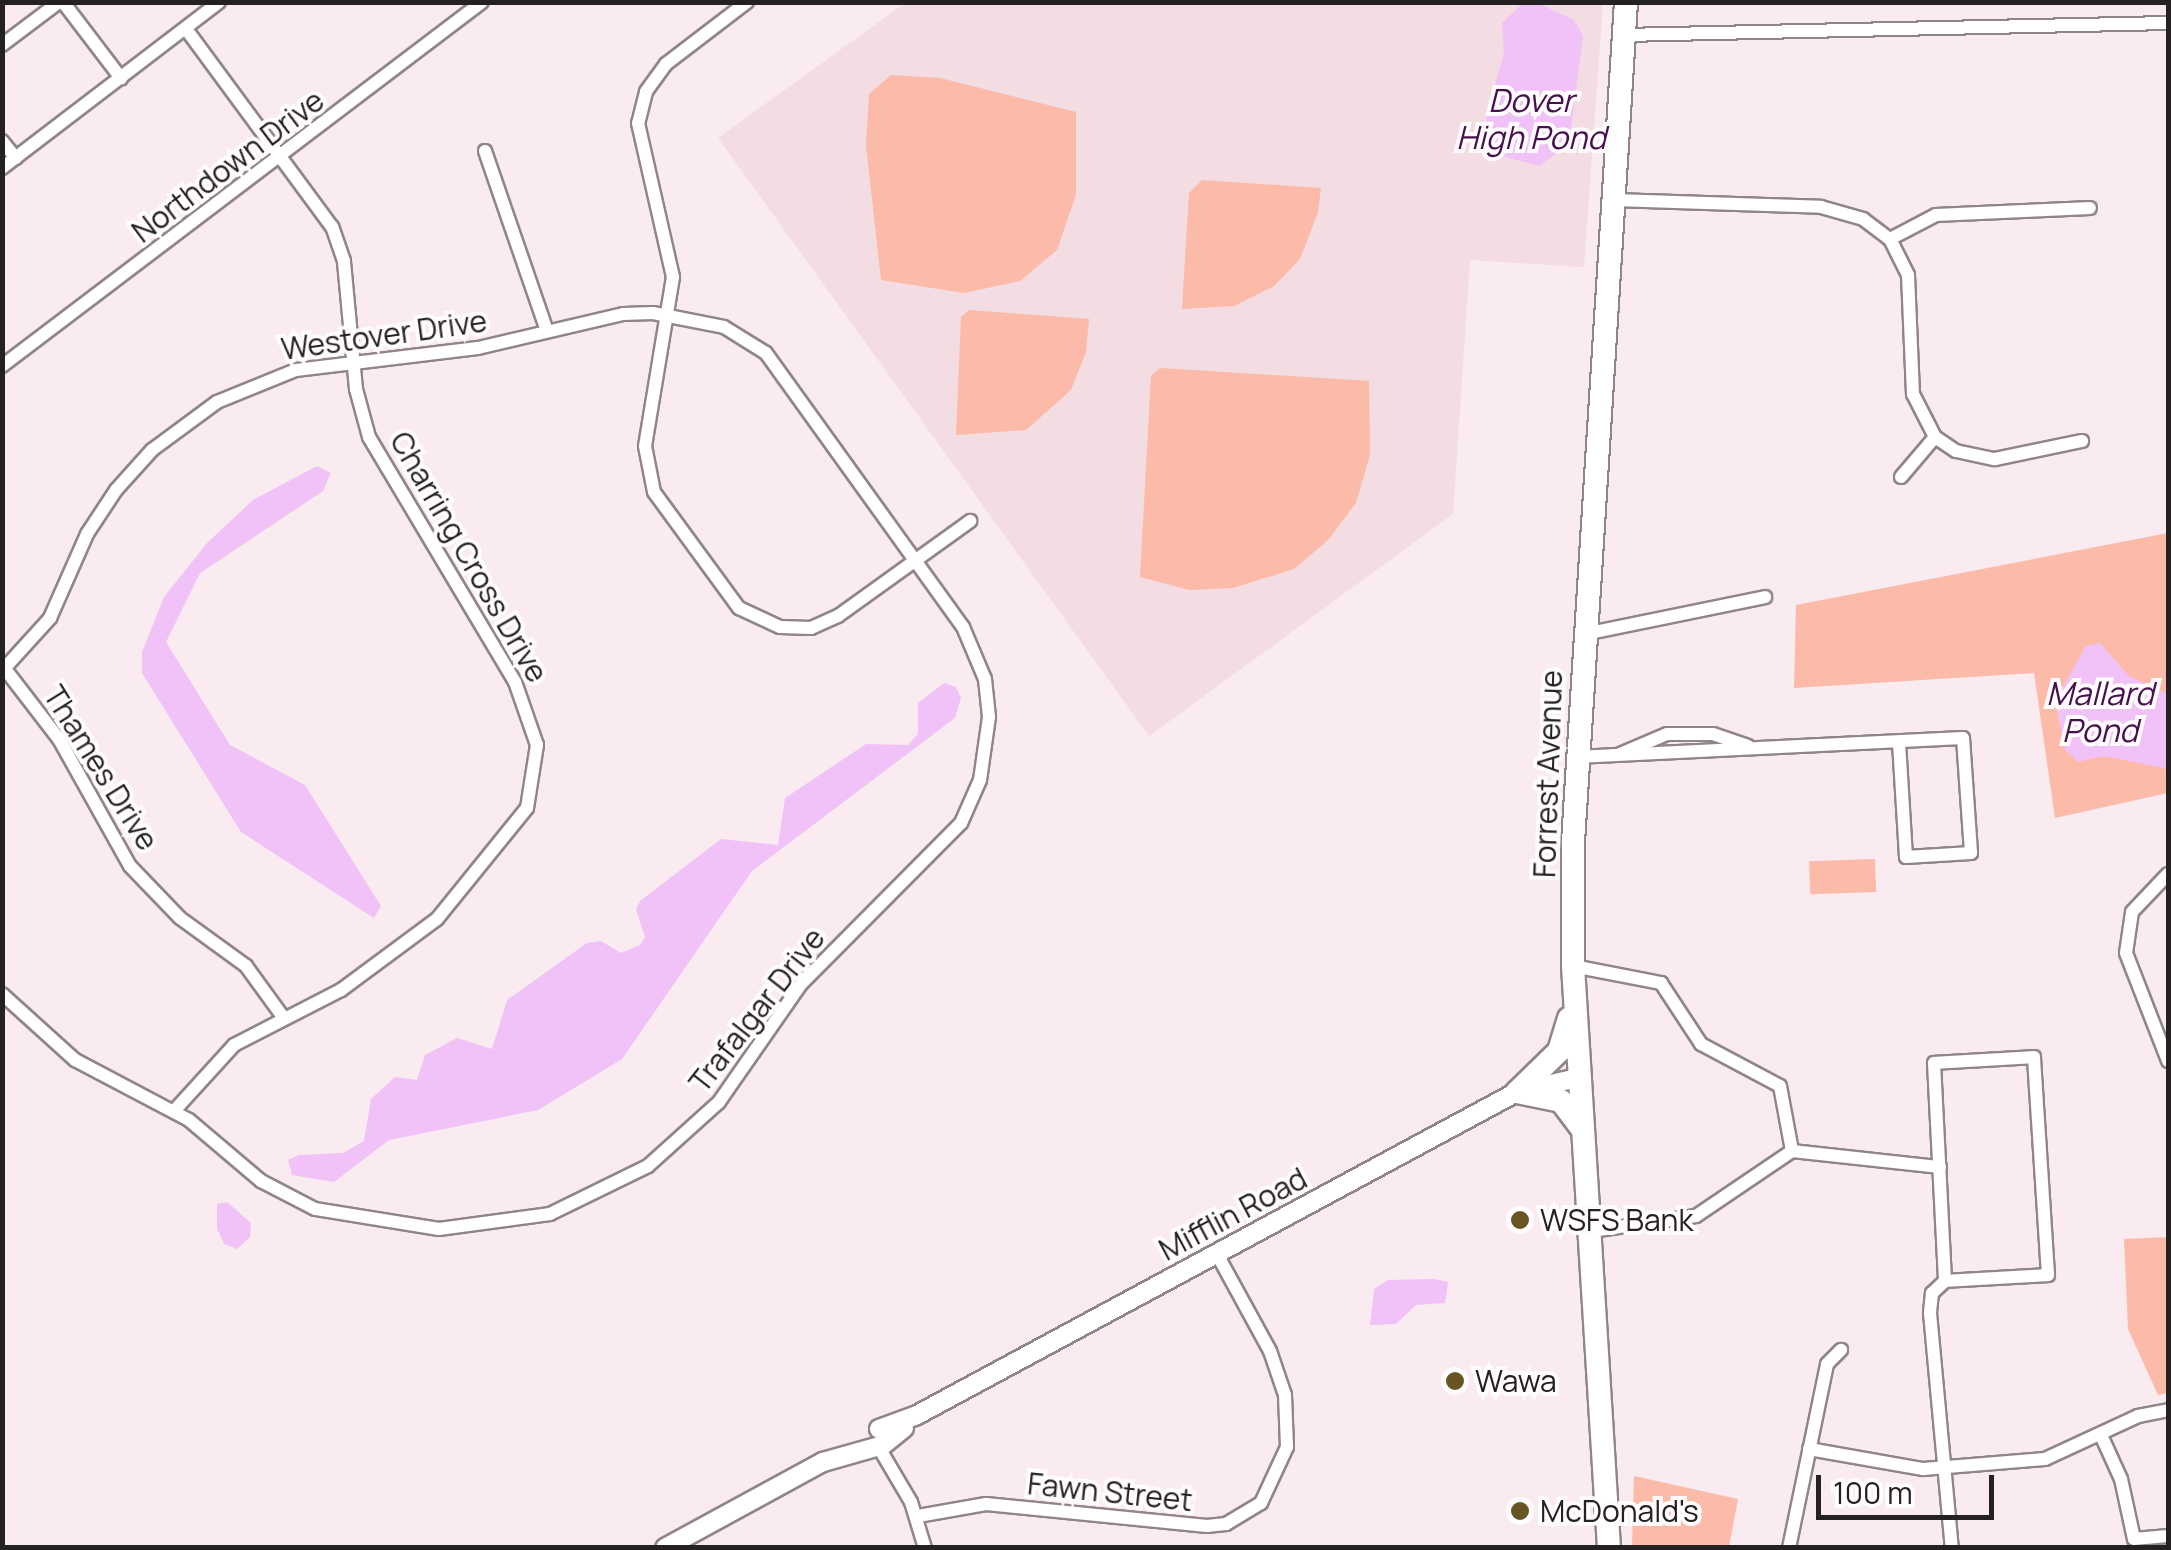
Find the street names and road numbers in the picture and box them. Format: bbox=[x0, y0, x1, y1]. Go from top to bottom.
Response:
street label: Northdown Drive bbox=[125, 82, 331, 250]
street label: Westover Drive bbox=[279, 303, 489, 367]
street label: Charring Cross Drive bbox=[383, 425, 555, 689]
street label: Forrest Avenue bbox=[1526, 670, 1570, 878]
street label: Thames Drive bbox=[36, 679, 166, 857]
street label: Trafalgar Drive bbox=[682, 921, 832, 1099]
street label: Mifflin Road bbox=[1153, 1160, 1313, 1268]
street label: Fawn Street bbox=[1026, 1465, 1194, 1519]

